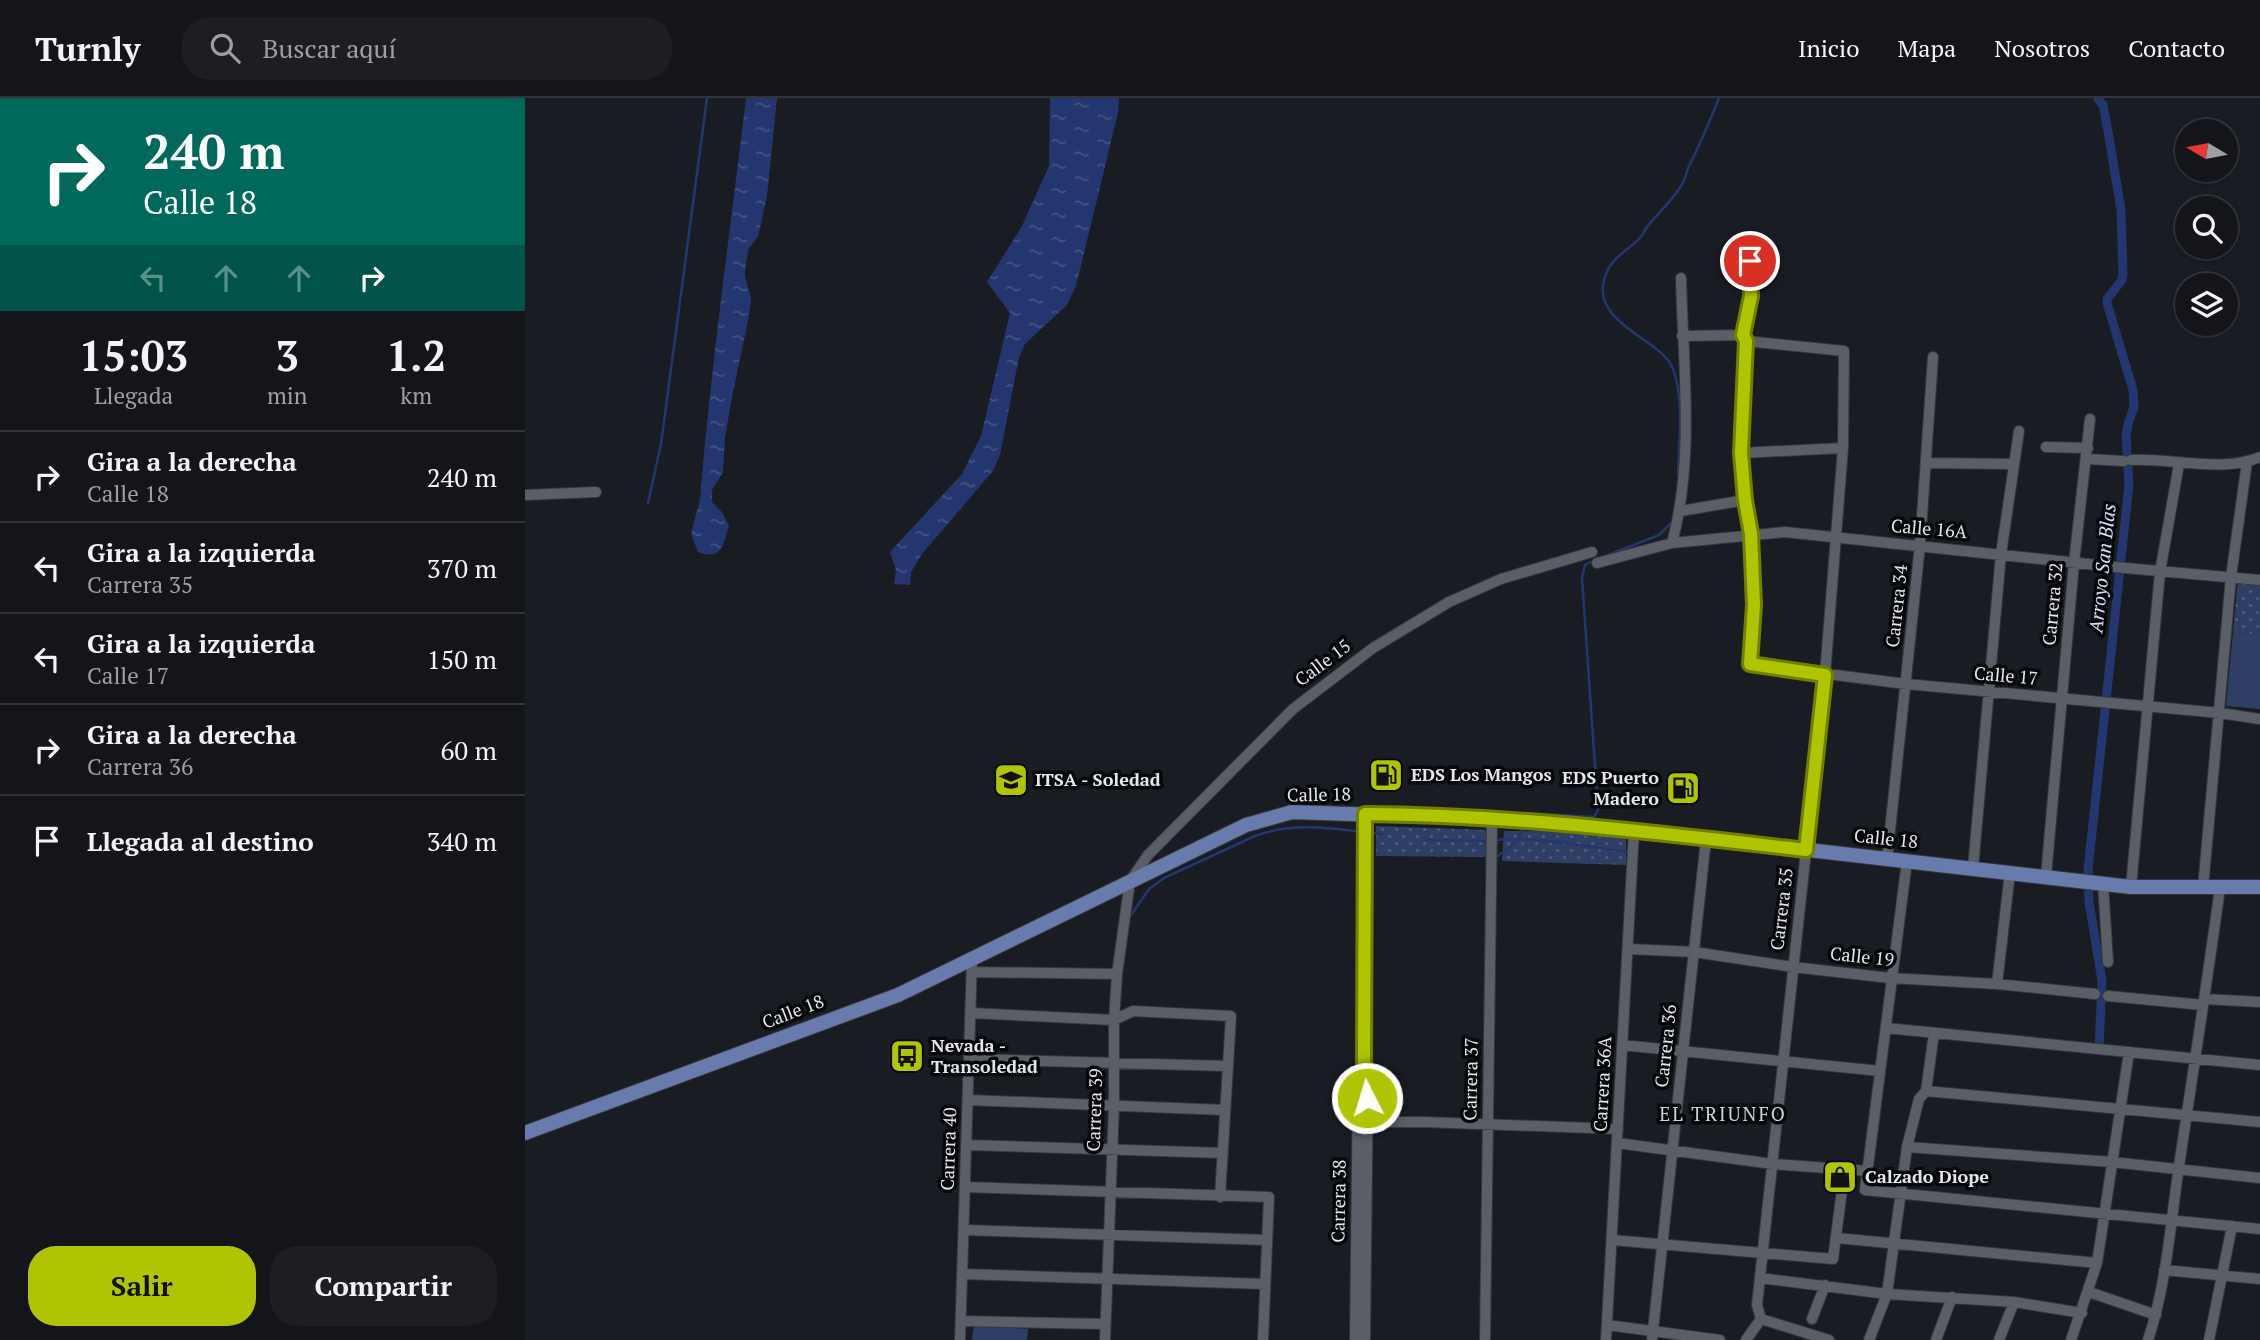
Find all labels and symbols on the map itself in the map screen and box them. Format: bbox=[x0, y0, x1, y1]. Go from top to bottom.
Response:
north arrow bbox=[2175, 119, 2238, 182]
pin bbox=[1720, 231, 1780, 291]
water label: Arroyo San Blas bbox=[2082, 502, 2121, 635]
street label: Calle 16A bbox=[1890, 513, 1969, 543]
street label: Carrera 32 bbox=[2036, 561, 2068, 646]
street label: Carrera 34 bbox=[1880, 563, 1912, 648]
street label: Calle 15 bbox=[1290, 633, 1355, 691]
street label: Calle 17 bbox=[1973, 660, 2039, 690]
fuel station icon: EDS Los Mangos bbox=[1367, 756, 1405, 794]
school or university icon: ITSA - Soledad bbox=[992, 761, 1030, 799]
place label: EDS Los Mangos bbox=[1411, 762, 1552, 786]
place label: EDS Puerto Madero bbox=[1562, 765, 1659, 810]
place label: ITSA - Soledad bbox=[1035, 767, 1161, 791]
fuel station icon: EDS Puerto Madero bbox=[1664, 769, 1702, 807]
street label: Calle 18 bbox=[1287, 781, 1351, 807]
street label: Calle 18 bbox=[1853, 823, 1919, 853]
street label: Carrera 35 bbox=[1764, 866, 1798, 952]
street label: Calle 19 bbox=[1829, 941, 1895, 971]
street label: Calle 18 bbox=[758, 988, 827, 1034]
street label: Carrera 36 bbox=[1649, 1003, 1681, 1088]
place label: Nevada - Transoledad bbox=[931, 1033, 1038, 1078]
street label: Carrera 36A bbox=[1588, 1035, 1617, 1132]
bus stop icon: Nevada - Transoledad bbox=[888, 1037, 926, 1075]
street label: Carrera 37 bbox=[1457, 1037, 1483, 1121]
position arrow bbox=[1330, 1061, 1404, 1135]
street label: Carrera 39 bbox=[1081, 1068, 1107, 1152]
district label: EL TRIUNFO bbox=[1659, 1101, 1787, 1126]
street label: Carrera 40 bbox=[935, 1107, 961, 1191]
shop icon: Calzado Diope bbox=[1821, 1158, 1859, 1196]
street label: Carrera 38 bbox=[1325, 1159, 1351, 1243]
place label: Calzado Diope bbox=[1865, 1164, 1989, 1188]

